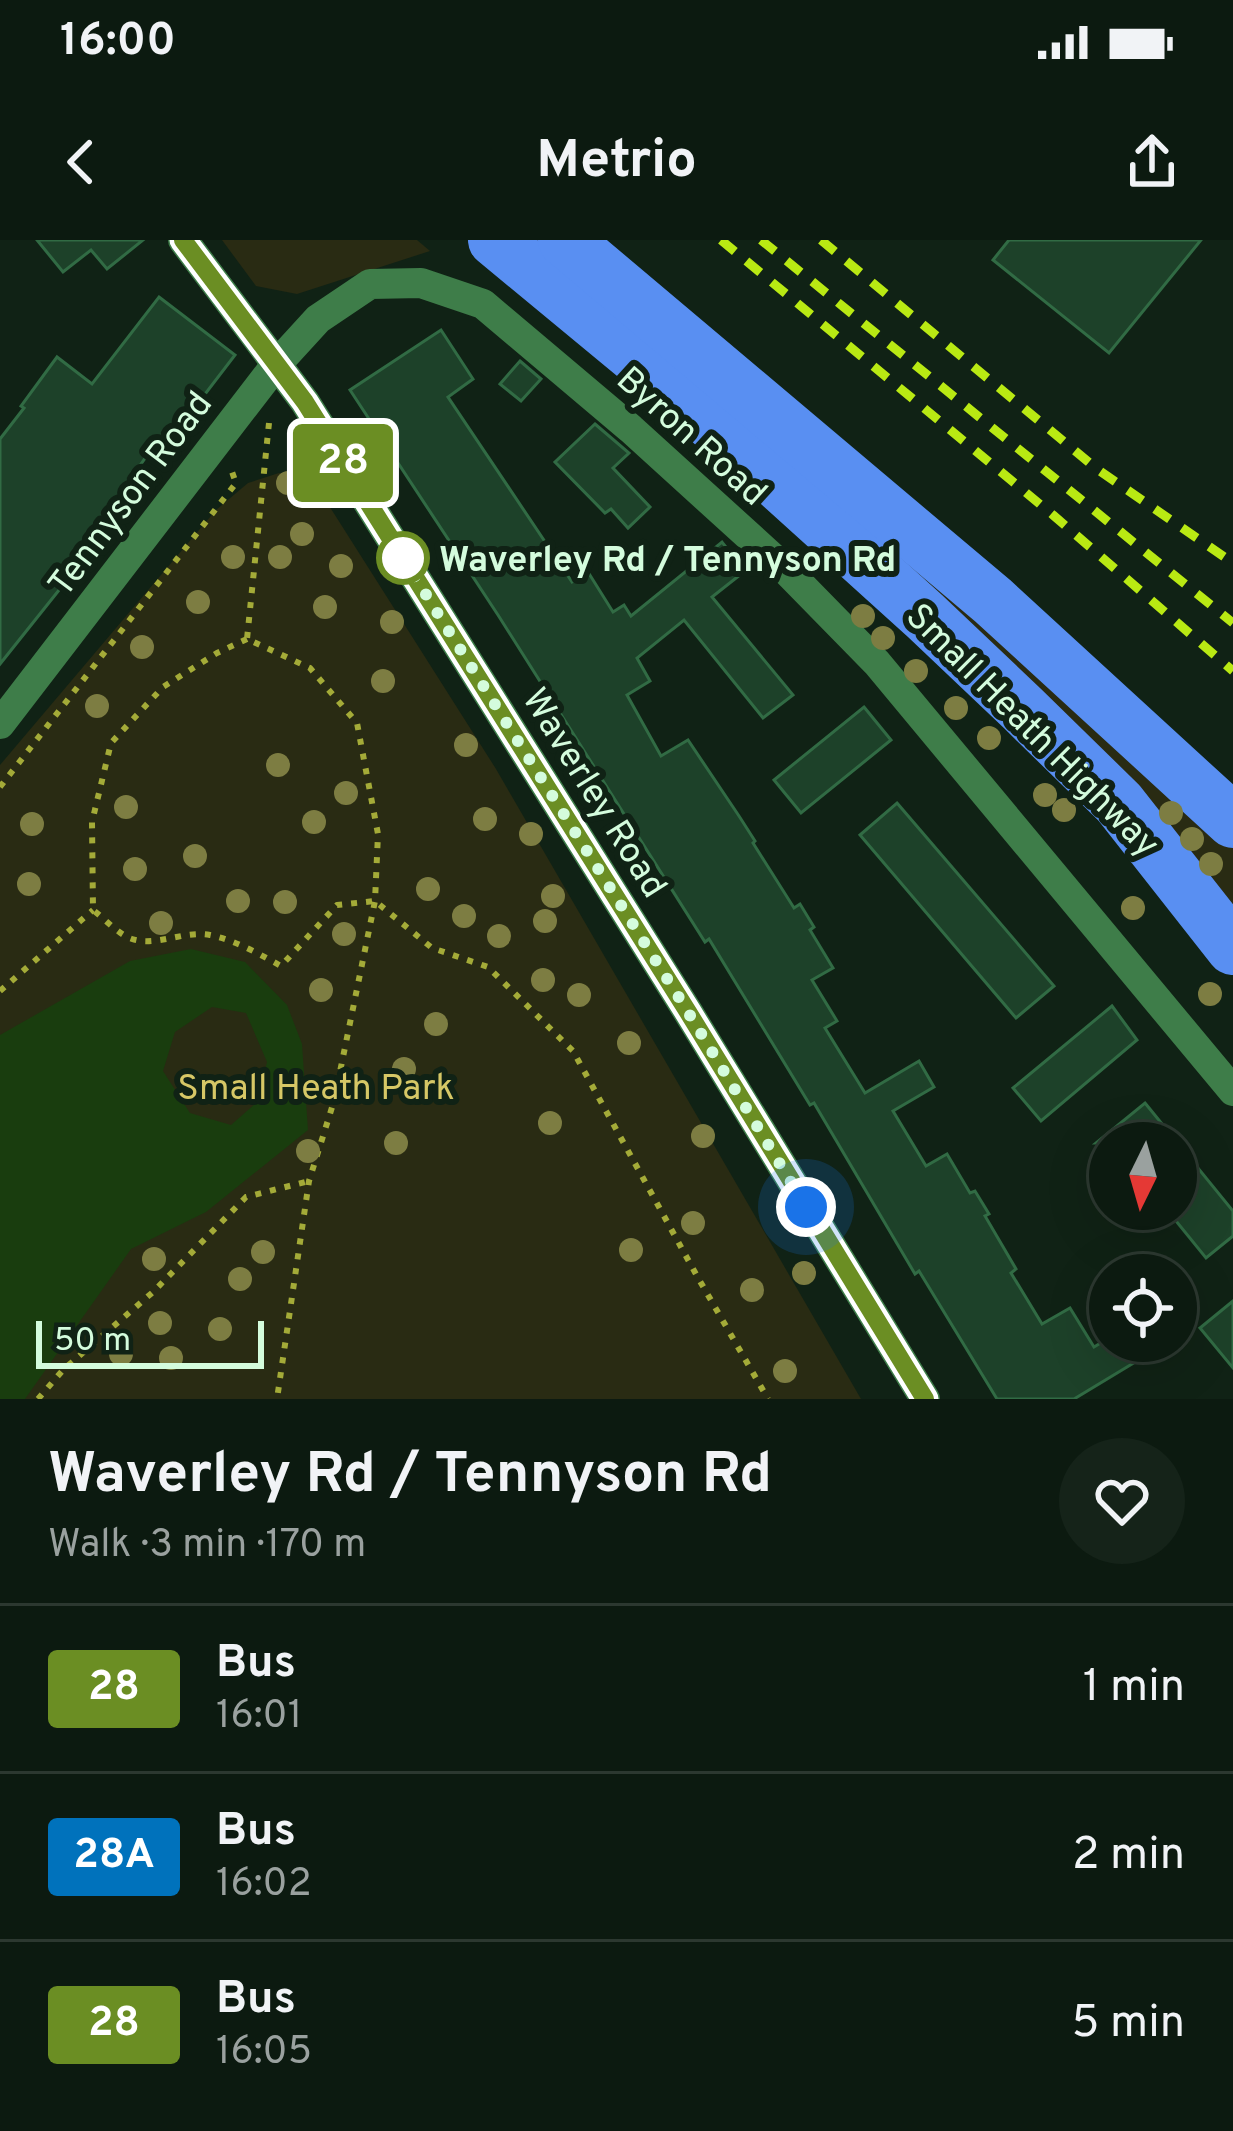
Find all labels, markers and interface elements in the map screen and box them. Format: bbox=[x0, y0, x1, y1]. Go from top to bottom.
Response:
text: 16:00 bbox=[60, 14, 176, 71]
text: Metrio bbox=[536, 128, 697, 197]
icon: back bbox=[48, 129, 114, 195]
icon: share bbox=[1119, 129, 1185, 195]
street label: Byron Road bbox=[605, 358, 775, 518]
street label: Tennyson Road bbox=[40, 384, 224, 607]
line badge: 28 bbox=[289, 424, 397, 502]
text: 28 bbox=[317, 436, 369, 489]
marker: Waverley Rd / Tennyson Rd bbox=[378, 533, 428, 583]
place label: Waverley Rd / Tennyson Rd bbox=[439, 539, 896, 585]
street label: Small Heath Highway bbox=[894, 595, 1168, 869]
street label: Waverley Road bbox=[510, 681, 675, 908]
park label: Small Heath Park bbox=[177, 1067, 455, 1113]
north arrow bbox=[1089, 1122, 1197, 1230]
map controls bbox=[1089, 1122, 1197, 1362]
your location bbox=[776, 1177, 836, 1237]
button: locate bbox=[1089, 1254, 1197, 1362]
scale bar bbox=[36, 1315, 264, 1368]
text: 50 m bbox=[54, 1321, 131, 1363]
button: heart bbox=[1059, 1438, 1185, 1564]
text: Waverley Rd / Tennyson Rd bbox=[48, 1441, 772, 1513]
text: Walk · 3 min · 170 m bbox=[48, 1522, 366, 1571]
text: Bus bbox=[216, 1636, 296, 1693]
text: 1 min bbox=[1083, 1660, 1185, 1717]
text: 28 bbox=[88, 1662, 140, 1715]
text: 16:01 bbox=[216, 1693, 302, 1742]
text: Bus bbox=[216, 1804, 296, 1861]
text: 2 min bbox=[1072, 1828, 1185, 1885]
text: 28A bbox=[73, 1830, 155, 1883]
text: 16:02 bbox=[216, 1861, 312, 1910]
text: Bus bbox=[216, 1972, 296, 2029]
text: 5 min bbox=[1072, 1996, 1185, 2053]
text: 28 bbox=[88, 1998, 140, 2051]
text: 16:05 bbox=[216, 2029, 312, 2078]

